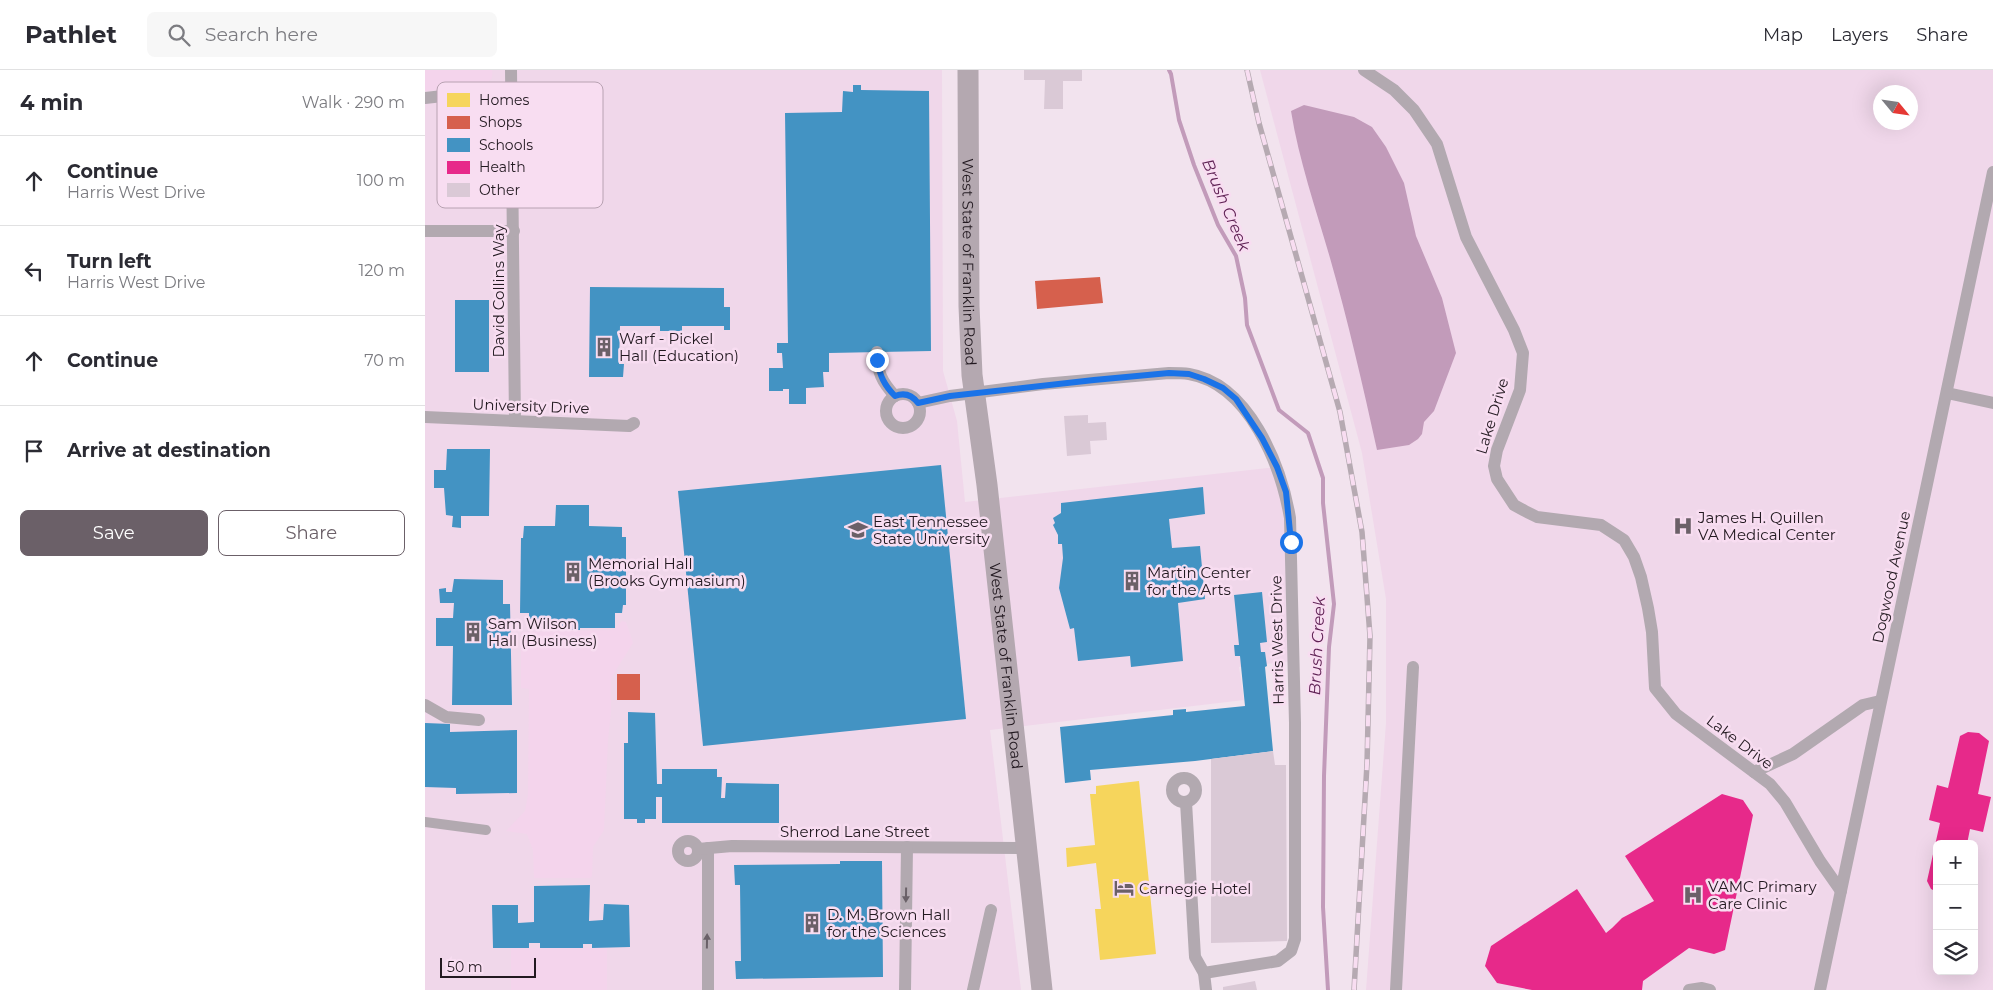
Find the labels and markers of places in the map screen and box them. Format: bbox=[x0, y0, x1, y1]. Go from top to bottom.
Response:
place label: Warf - Pickel Hall (Education) bbox=[619, 329, 739, 365]
building icon: Warf - Pickel Hall (Education) bbox=[593, 336, 615, 358]
place label: James H. Quillen VA Medical Center bbox=[1697, 508, 1836, 544]
place label: East Tennessee State University bbox=[873, 512, 990, 548]
hospital icon: James H. Quillen VA Medical Center bbox=[1672, 515, 1694, 537]
school or university icon: East Tennessee State University bbox=[847, 519, 869, 541]
place label: Memorial Hall (Brooks Gymnasium) bbox=[588, 554, 746, 590]
building icon: Memorial Hall (Brooks Gymnasium) bbox=[562, 561, 584, 583]
place label: Martin Center for the Arts bbox=[1147, 563, 1251, 599]
building icon: Martin Center for the Arts bbox=[1121, 570, 1143, 592]
place label: Sam Wilson Hall (Business) bbox=[488, 614, 598, 650]
building icon: Sam Wilson Hall (Business) bbox=[462, 621, 484, 643]
hotel icon: Carnegie Hotel bbox=[1113, 877, 1135, 899]
place label: VAMC Primary Care Clinic bbox=[1708, 877, 1818, 913]
place label: Carnegie Hotel bbox=[1139, 879, 1251, 898]
hospital icon: VAMC Primary Care Clinic bbox=[1682, 884, 1704, 906]
place label: D. M. Brown Hall for the Sciences bbox=[827, 905, 950, 941]
building icon: D. M. Brown Hall for the Sciences bbox=[801, 912, 823, 934]

